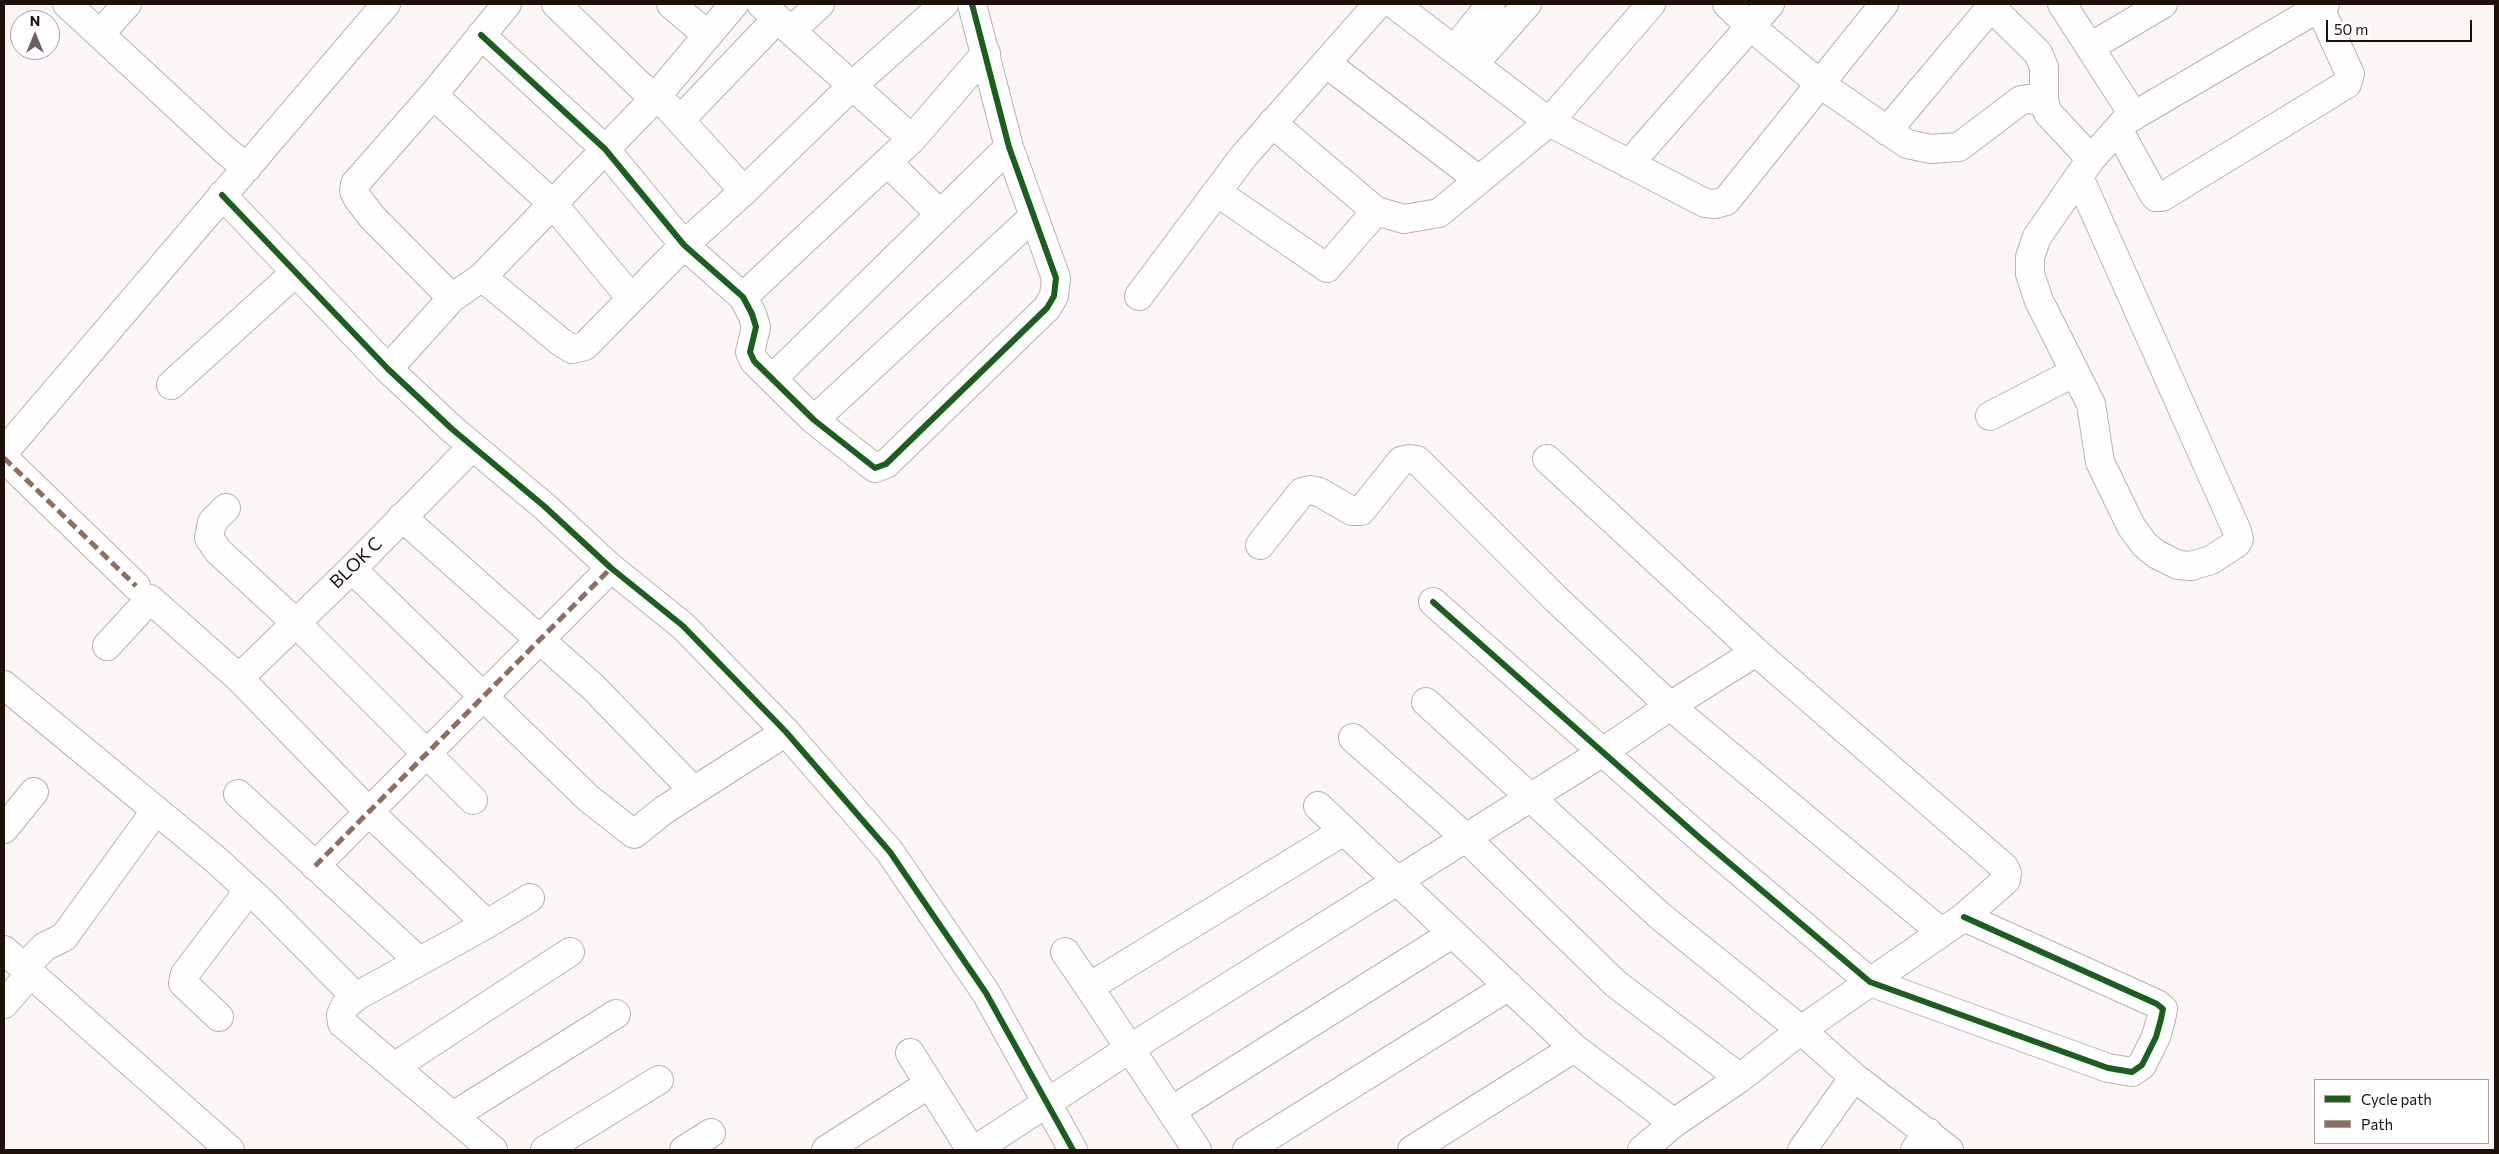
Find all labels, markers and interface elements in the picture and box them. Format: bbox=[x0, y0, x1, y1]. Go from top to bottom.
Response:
north arrow bbox=[10, 10, 60, 60]
scale bar bbox=[2329, 10, 2475, 42]
text: N bbox=[30, 12, 40, 29]
text: 50 m bbox=[2334, 20, 2368, 38]
street label: BLOK C bbox=[325, 533, 387, 593]
legend bbox=[2314, 1079, 2489, 1144]
text: Cycle path bbox=[2361, 1090, 2432, 1108]
text: Path bbox=[2361, 1115, 2393, 1133]

